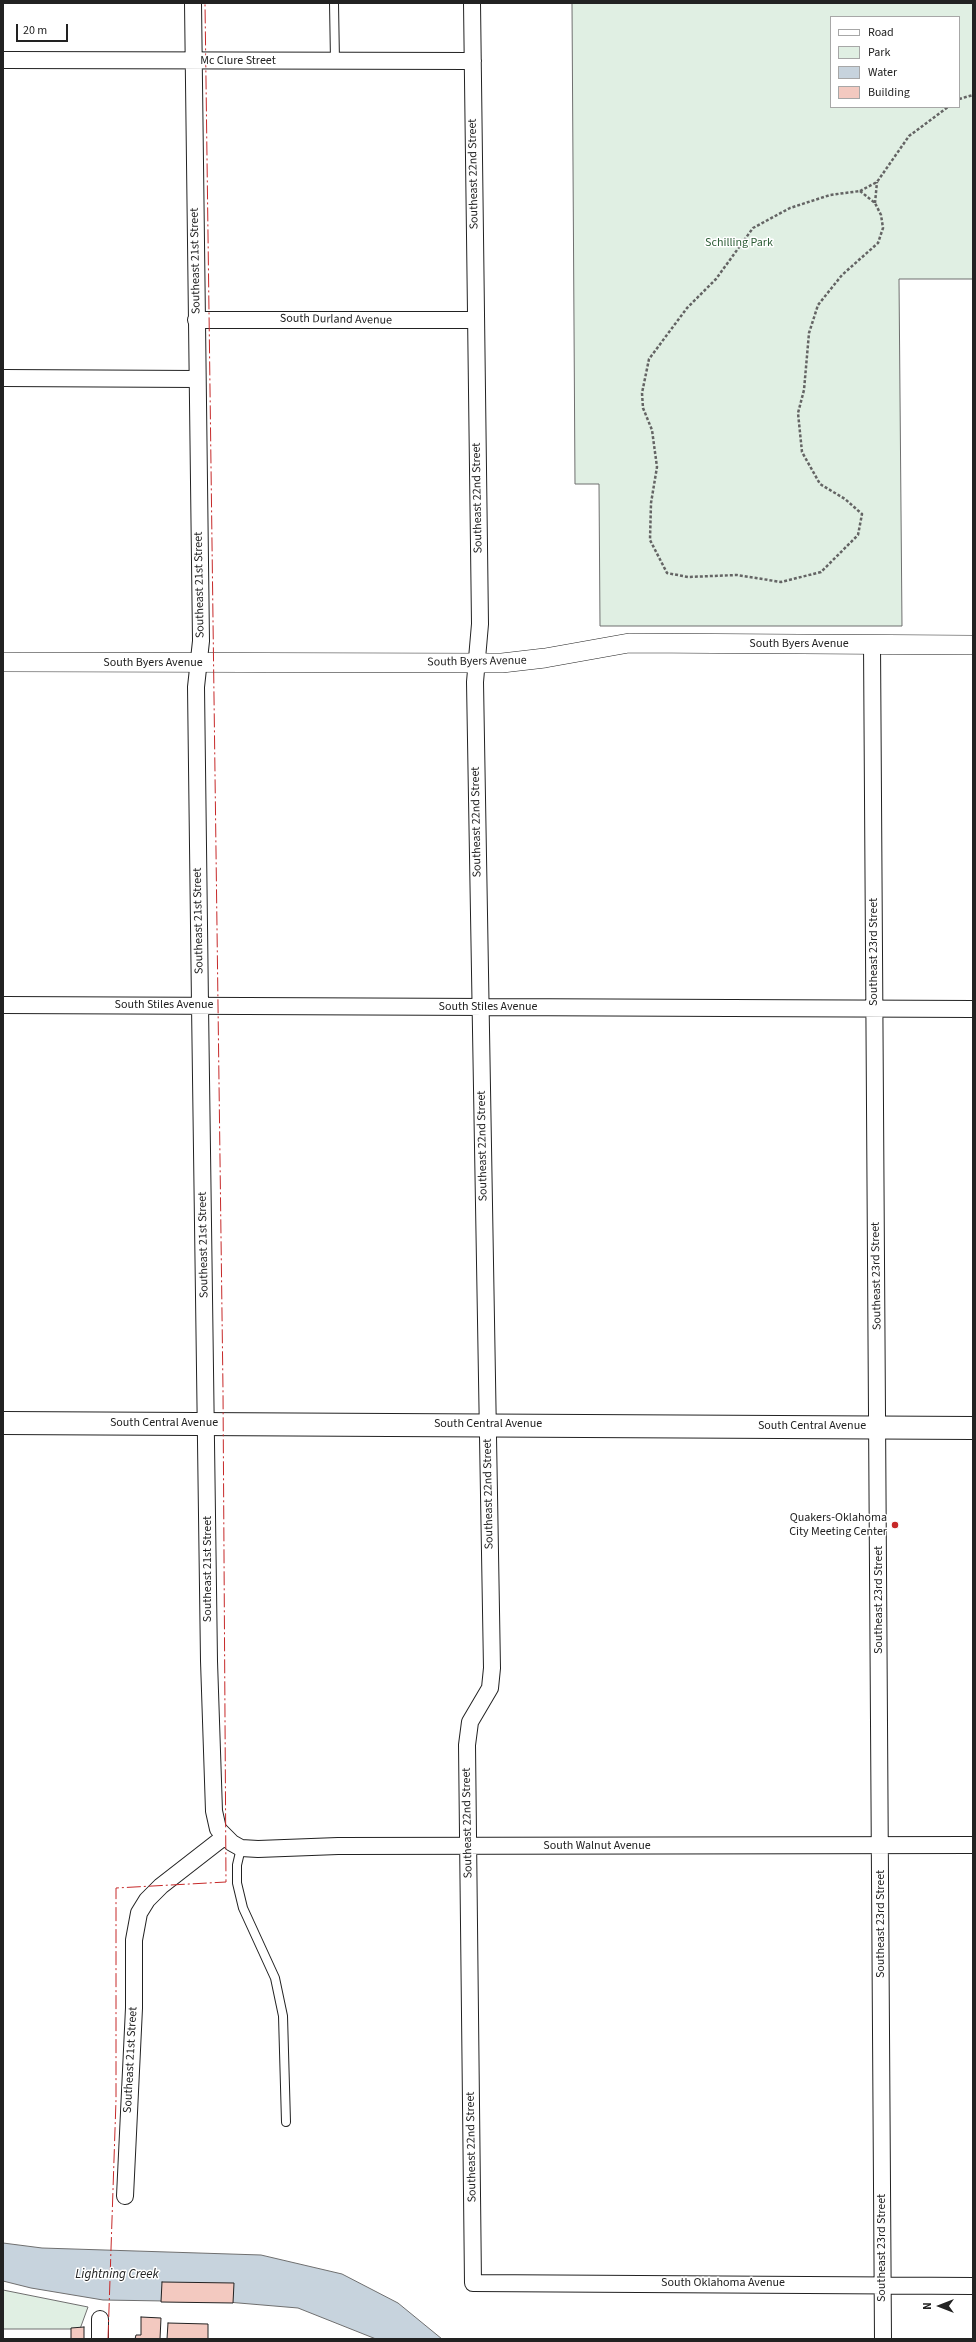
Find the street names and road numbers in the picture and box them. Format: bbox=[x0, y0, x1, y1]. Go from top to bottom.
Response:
street label: Mc Clure Street bbox=[200, 54, 276, 68]
street label: Southeast 22nd Street bbox=[466, 119, 482, 229]
street label: Southeast 21st Street bbox=[188, 208, 204, 314]
street label: South Durland Avenue bbox=[280, 312, 392, 328]
street label: Southeast 22nd Street bbox=[470, 443, 486, 553]
street label: Southeast 21st Street bbox=[192, 532, 208, 638]
street label: South Byers Avenue bbox=[749, 637, 849, 651]
street label: South Byers Avenue bbox=[427, 654, 527, 670]
street label: South Byers Avenue bbox=[103, 656, 203, 670]
street label: Southeast 22nd Street bbox=[469, 767, 485, 877]
street label: Southeast 21st Street bbox=[191, 868, 207, 974]
street label: Southeast 23rd Street bbox=[867, 898, 881, 1006]
street label: South Stiles Avenue bbox=[115, 998, 213, 1012]
street label: South Stiles Avenue bbox=[439, 1000, 537, 1014]
street label: Southeast 22nd Street bbox=[475, 1091, 491, 1201]
street label: Southeast 21st Street bbox=[196, 1192, 212, 1298]
street label: Southeast 23rd Street bbox=[869, 1222, 885, 1330]
street label: South Central Avenue bbox=[110, 1416, 218, 1430]
street label: South Central Avenue bbox=[434, 1417, 542, 1431]
street label: South Central Avenue bbox=[758, 1419, 866, 1433]
street label: Southeast 22nd Street bbox=[481, 1439, 497, 1549]
street label: Southeast 21st Street bbox=[201, 1516, 215, 1622]
street label: Southeast 23rd Street bbox=[872, 1546, 886, 1654]
street label: Southeast 22nd Street bbox=[460, 1768, 476, 1878]
street label: South Walnut Avenue bbox=[543, 1839, 651, 1853]
street label: Southeast 23rd Street bbox=[874, 1870, 888, 1978]
street label: Southeast 21st Street bbox=[121, 2007, 141, 2113]
street label: Southeast 22nd Street bbox=[464, 2092, 480, 2202]
street label: Southeast 23rd Street bbox=[875, 2194, 889, 2302]
street label: South Oklahoma Avenue bbox=[661, 2276, 785, 2290]

